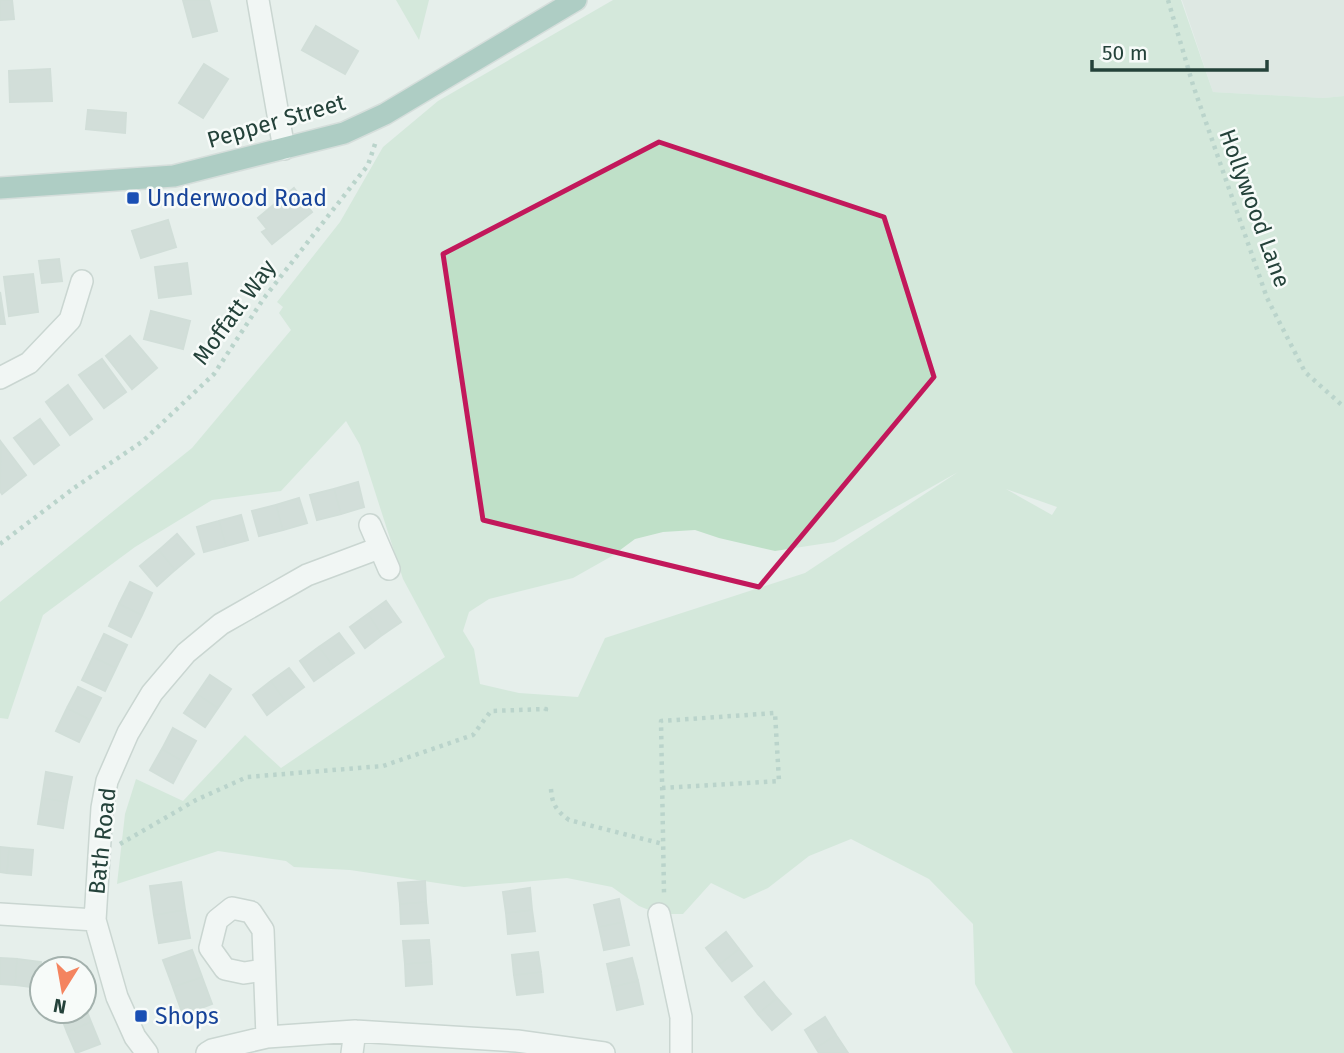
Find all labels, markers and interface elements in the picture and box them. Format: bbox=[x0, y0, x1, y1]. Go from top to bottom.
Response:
scale bar bbox=[1092, 28, 1267, 72]
text: 50 m bbox=[1102, 40, 1148, 66]
street label: Pepper Street bbox=[204, 88, 349, 154]
street label: Hollywood Lane bbox=[1213, 125, 1297, 291]
place label: Underwood Road bbox=[147, 184, 327, 212]
marker: Underwood Road bbox=[125, 190, 141, 206]
street label: Moffatt Way bbox=[186, 253, 282, 370]
street label: Bath Road bbox=[82, 786, 122, 896]
north arrow bbox=[28, 955, 98, 1025]
text: N bbox=[51, 994, 68, 1019]
place label: Shops bbox=[155, 1002, 219, 1030]
marker: Shops bbox=[133, 1008, 149, 1024]

